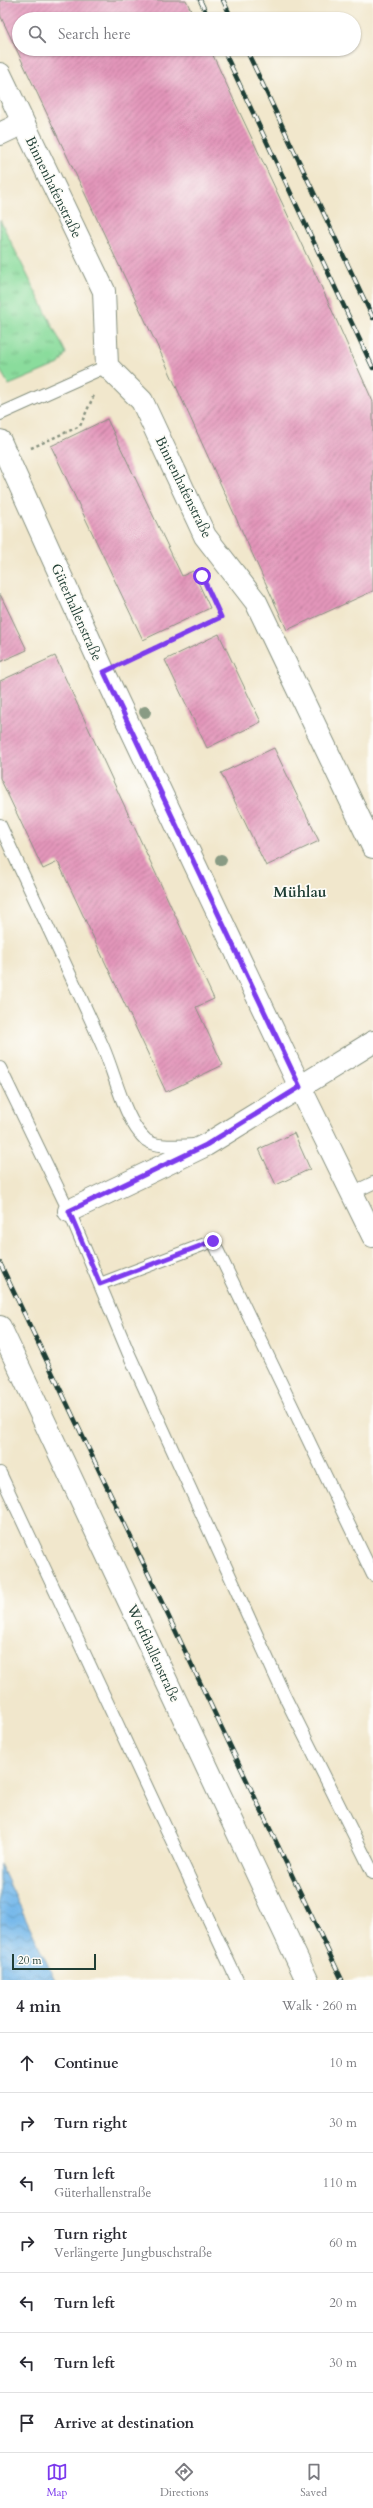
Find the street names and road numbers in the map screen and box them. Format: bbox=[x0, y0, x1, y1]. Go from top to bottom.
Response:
street label: Binnenhafenstraße bbox=[21, 133, 86, 241]
street label: Binnenhafenstraße bbox=[151, 433, 216, 541]
street label: Güterhallenstraße bbox=[47, 560, 107, 664]
street label: Werfthallenstraße bbox=[122, 1600, 185, 1705]

